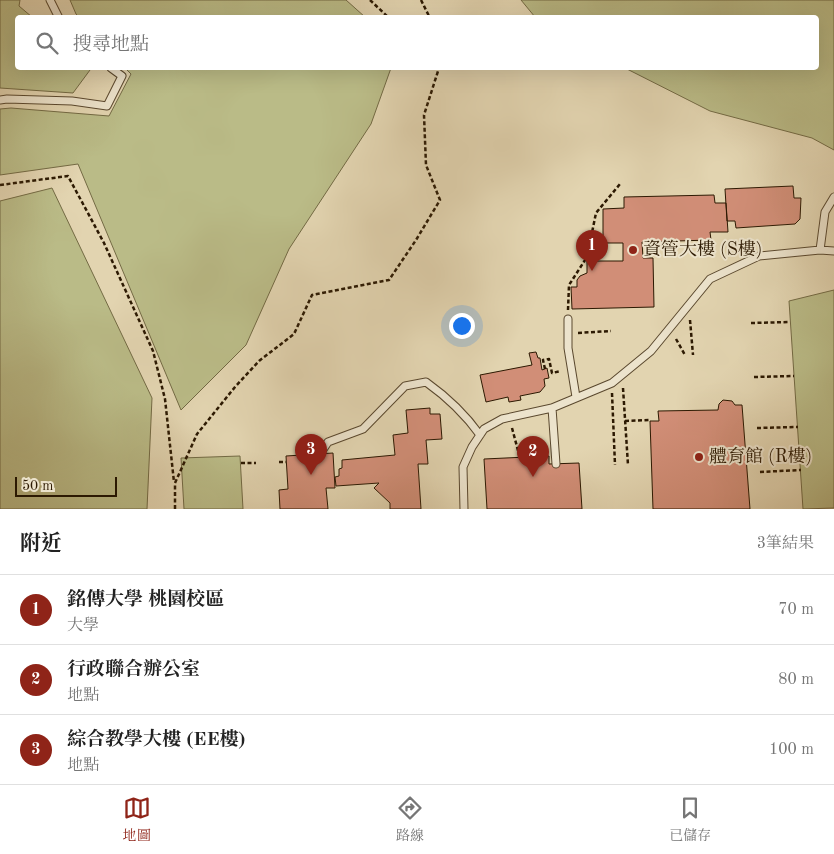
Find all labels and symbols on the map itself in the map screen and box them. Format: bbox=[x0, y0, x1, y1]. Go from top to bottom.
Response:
pin: 1 bbox=[576, 230, 608, 271]
place label: 資管大樓 (S樓) bbox=[643, 239, 763, 259]
marker: 資管大樓 (S樓) bbox=[627, 244, 639, 256]
your location bbox=[449, 313, 475, 339]
pin: 3 bbox=[295, 434, 327, 475]
pin: 2 bbox=[517, 436, 549, 477]
place label: 體育館 (R樓) bbox=[709, 446, 812, 466]
marker: 體育館 (R樓) bbox=[693, 451, 705, 463]
scale bar bbox=[15, 474, 118, 497]

